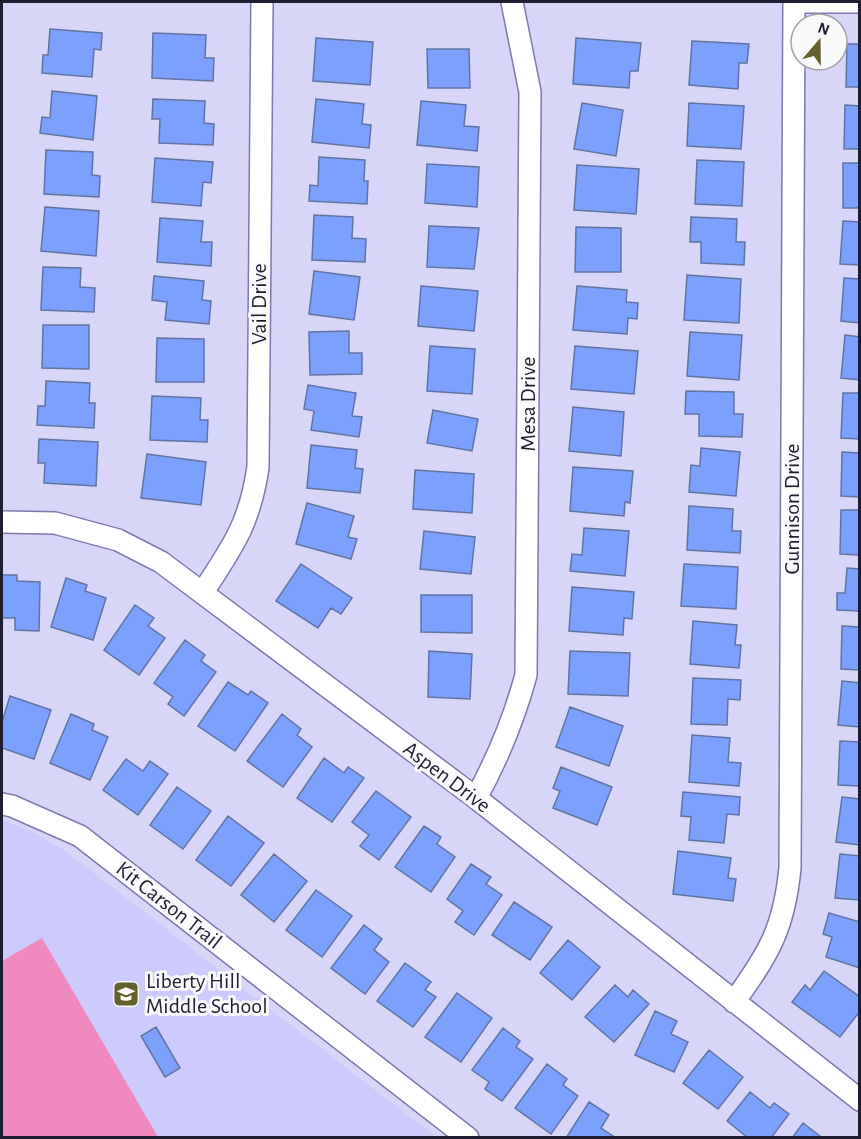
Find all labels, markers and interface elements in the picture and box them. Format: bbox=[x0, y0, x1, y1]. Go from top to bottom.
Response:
north arrow bbox=[789, 12, 849, 72]
text: N bbox=[816, 19, 832, 38]
street label: Vail Drive bbox=[248, 263, 270, 345]
street label: Mesa Drive bbox=[517, 357, 539, 451]
street label: Gunnison Drive bbox=[781, 443, 803, 575]
street label: Aspen Drive bbox=[399, 737, 495, 817]
street label: Kit Carson Trail bbox=[112, 857, 226, 953]
place label: Liberty Hill Middle School bbox=[146, 970, 268, 1017]
school or university icon: Liberty Hill Middle School bbox=[111, 979, 141, 1009]

